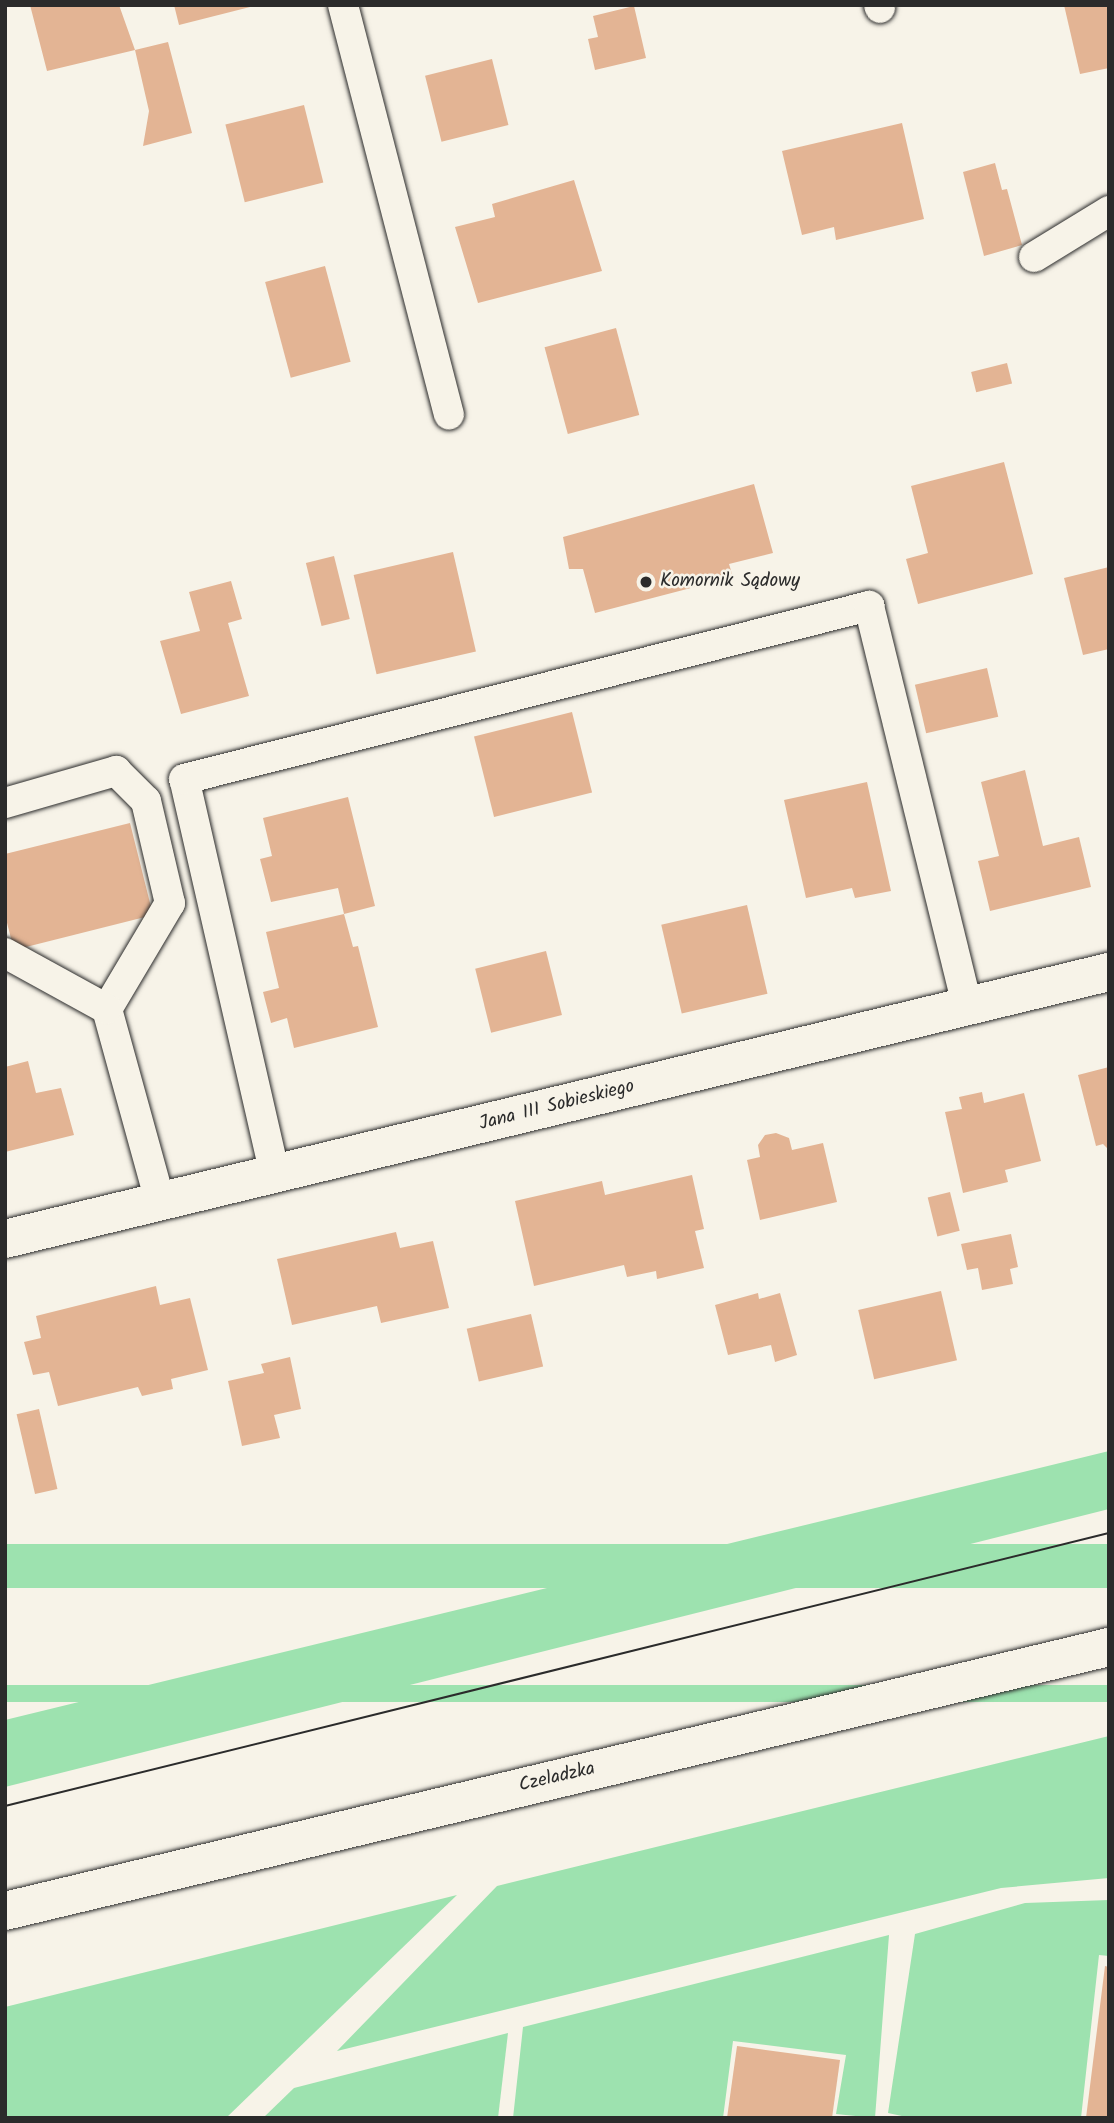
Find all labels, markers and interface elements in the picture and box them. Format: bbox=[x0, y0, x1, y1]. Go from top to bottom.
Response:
place label: Komornik Sądowy bbox=[660, 571, 800, 593]
marker: Komornik Sądowy bbox=[638, 574, 654, 590]
street label: Jana III Sobieskiego bbox=[477, 1076, 637, 1136]
street label: Czeladzka bbox=[517, 1758, 597, 1798]

